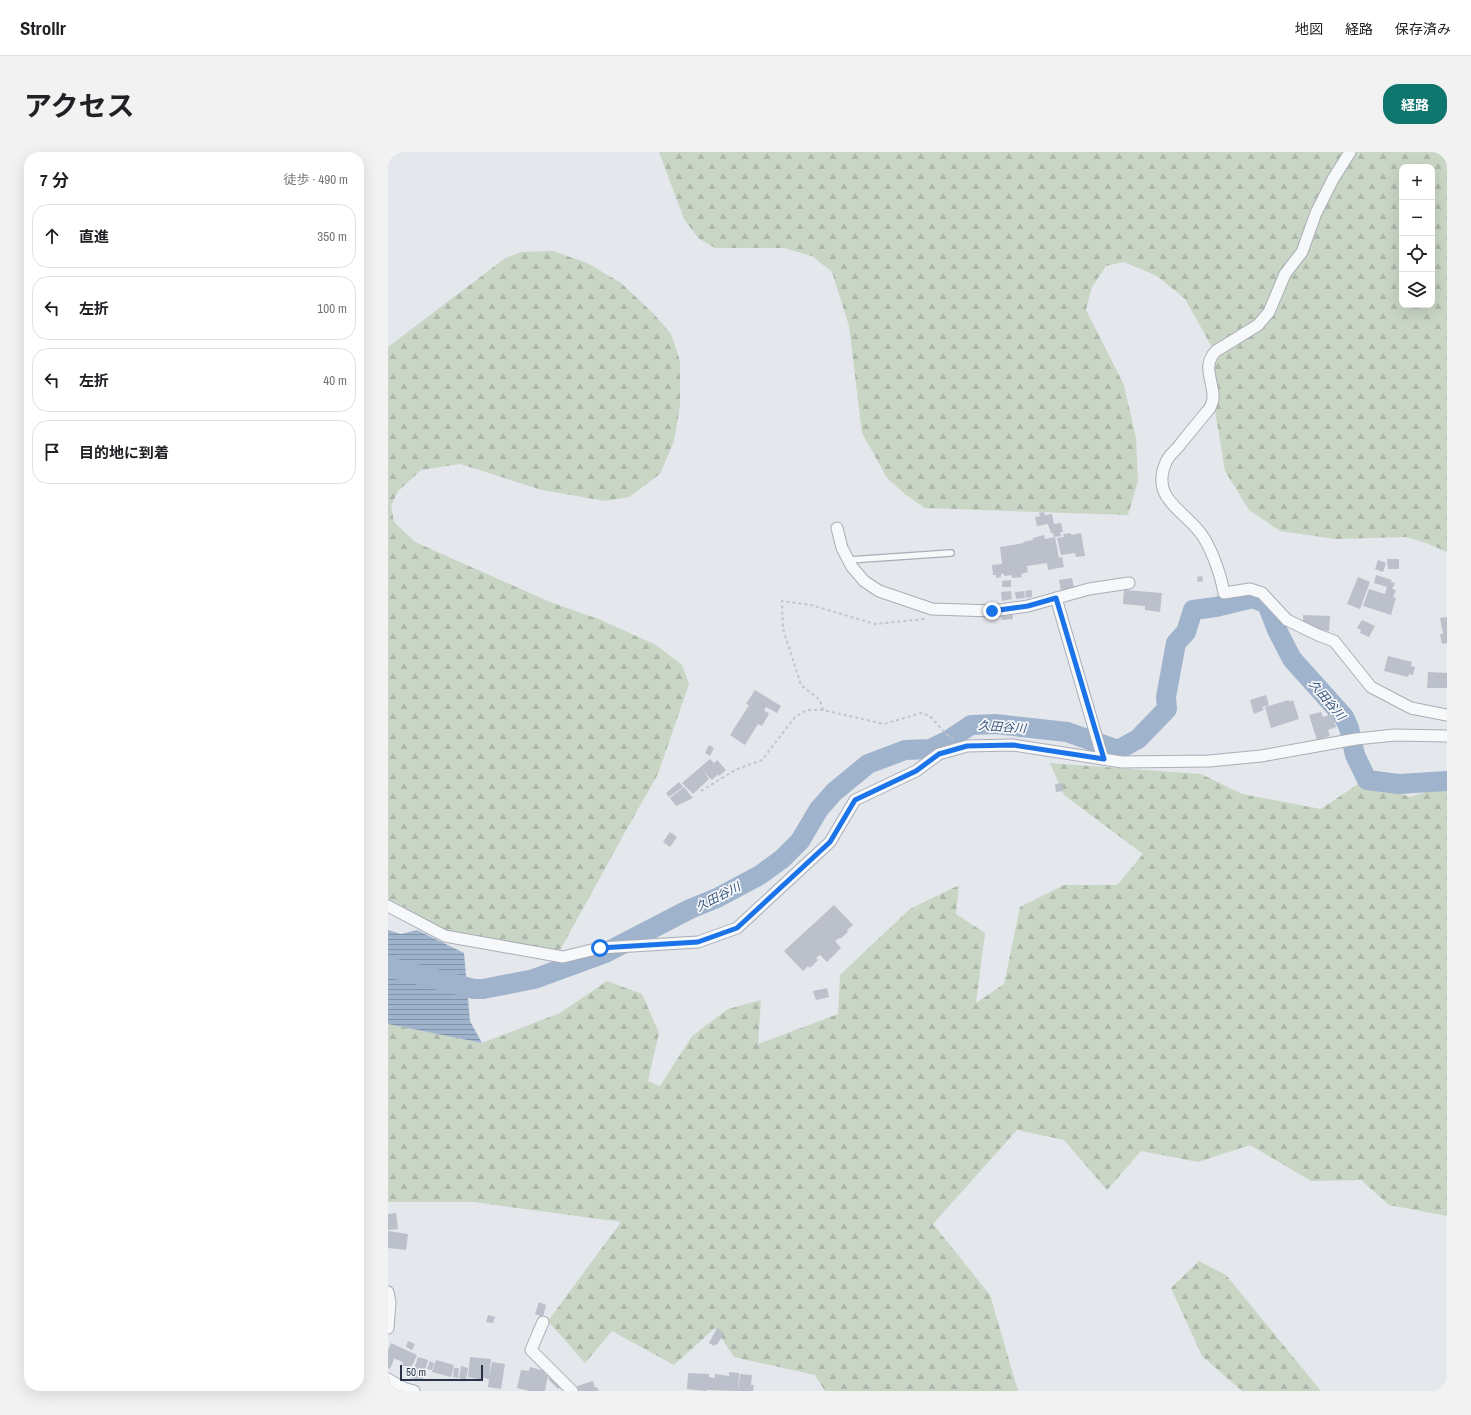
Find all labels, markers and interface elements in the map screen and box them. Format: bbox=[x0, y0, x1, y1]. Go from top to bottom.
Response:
text: Strollr bbox=[20, 15, 66, 41]
text: 地図 bbox=[1295, 20, 1323, 38]
text: 経路 bbox=[1345, 20, 1373, 38]
text: 保存済み bbox=[1395, 20, 1451, 38]
button: 経路 bbox=[1383, 84, 1447, 124]
text: アクセス bbox=[24, 87, 135, 125]
map controls bbox=[1399, 164, 1435, 308]
button: + bbox=[1399, 164, 1435, 200]
text: 7 分 bbox=[40, 168, 69, 191]
text: 徒歩 · 490 m bbox=[283, 171, 348, 188]
button: − bbox=[1399, 200, 1435, 236]
icon: ahead bbox=[41, 225, 63, 247]
text: 直進 bbox=[79, 226, 109, 247]
text: 350 m bbox=[317, 228, 347, 245]
button: locate bbox=[1399, 236, 1435, 272]
button: layers bbox=[1399, 272, 1435, 308]
icon: left bbox=[41, 297, 63, 319]
text: 左折 bbox=[79, 298, 109, 319]
text: 100 m bbox=[317, 300, 347, 317]
icon: left bbox=[41, 369, 63, 391]
text: 左折 bbox=[79, 370, 109, 391]
text: 40 m bbox=[323, 372, 347, 389]
icon: arrive bbox=[41, 441, 63, 463]
text: 目的地に到着 bbox=[79, 442, 169, 463]
route end bbox=[983, 602, 1001, 620]
water label: 久田谷川 bbox=[1305, 676, 1350, 725]
water label: 久田谷川 bbox=[977, 717, 1028, 737]
water label: 久田谷川 bbox=[693, 878, 745, 915]
route start bbox=[591, 939, 609, 957]
scale bar bbox=[400, 1363, 483, 1382]
text: 50 m bbox=[406, 1365, 426, 1379]

